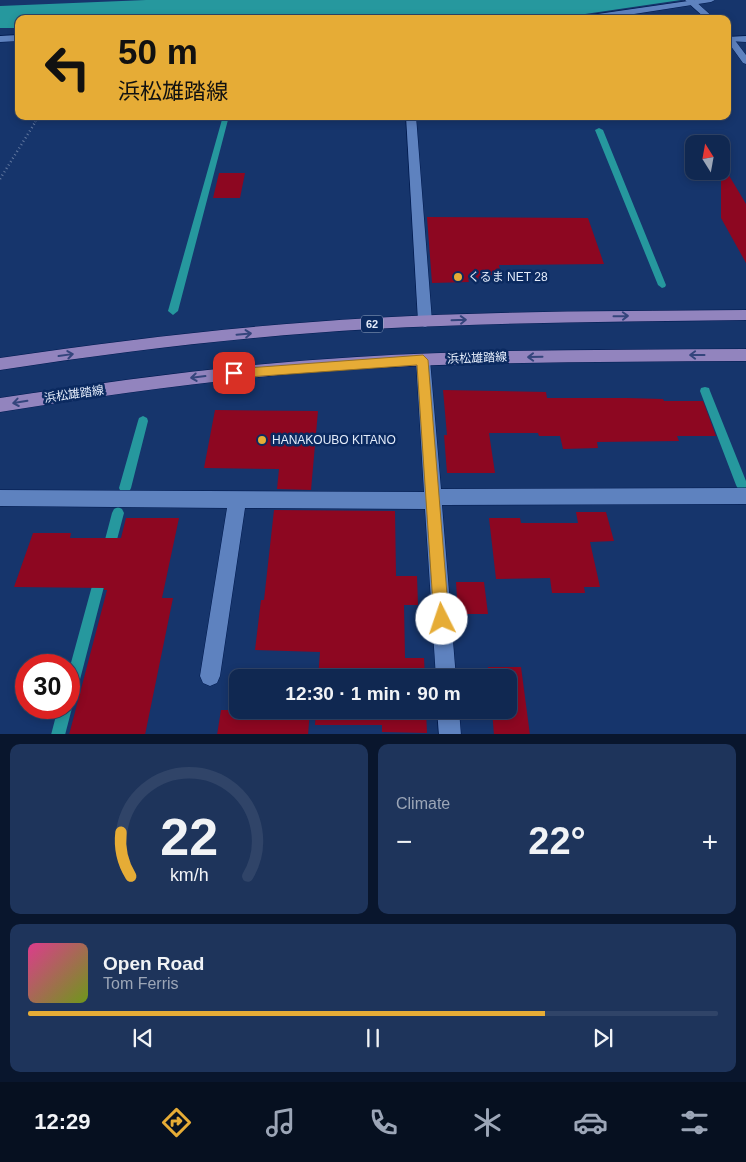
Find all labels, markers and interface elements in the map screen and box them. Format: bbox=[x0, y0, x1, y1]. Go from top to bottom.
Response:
text: 50 m bbox=[118, 32, 198, 71]
icon: left bbox=[35, 35, 100, 100]
text: 浜松雄踏線 bbox=[118, 79, 228, 104]
north arrow bbox=[685, 135, 730, 180]
map controls bbox=[685, 135, 730, 180]
place label: くるま NET 28 bbox=[468, 270, 548, 284]
marker: くるま NET 28 bbox=[452, 271, 464, 283]
one-way arrow bbox=[613, 312, 629, 321]
one-way arrow bbox=[451, 315, 467, 324]
road number: 62 bbox=[361, 316, 383, 332]
one-way arrow bbox=[236, 329, 252, 338]
one-way arrow bbox=[57, 350, 73, 360]
street label: 浜松雄踏線 bbox=[447, 350, 507, 366]
one-way arrow bbox=[690, 350, 706, 360]
pin bbox=[213, 352, 255, 394]
one-way arrow bbox=[527, 352, 543, 361]
icon: arrive bbox=[220, 359, 248, 387]
one-way arrow bbox=[190, 372, 206, 382]
street label: 浜松雄踏線 bbox=[43, 383, 105, 405]
one-way arrow bbox=[12, 397, 28, 407]
place label: HANAKOUBO KITANO bbox=[272, 433, 396, 447]
marker: HANAKOUBO KITANO bbox=[256, 434, 268, 446]
position arrow bbox=[415, 592, 467, 644]
speed limit sign: 30 bbox=[15, 654, 80, 719]
text: 12:30 · 1 min · 90 m bbox=[285, 683, 461, 704]
text: Climate bbox=[396, 795, 450, 812]
text: 22 bbox=[160, 808, 218, 866]
text: 22° bbox=[528, 820, 586, 862]
text: − bbox=[396, 826, 412, 857]
text: + bbox=[702, 826, 718, 857]
text: km/h bbox=[170, 865, 208, 885]
text: Open Road bbox=[103, 953, 204, 974]
text: Tom Ferris bbox=[103, 975, 179, 992]
icon: previous bbox=[129, 1024, 157, 1052]
icon: pause bbox=[359, 1024, 387, 1052]
icon: next bbox=[589, 1024, 617, 1052]
icon: directions bbox=[159, 1105, 194, 1140]
icon: music bbox=[263, 1105, 298, 1140]
icon: phone bbox=[366, 1105, 401, 1140]
icon: climate bbox=[470, 1105, 505, 1140]
icon: car bbox=[573, 1105, 608, 1140]
icon: filters bbox=[677, 1105, 712, 1140]
text: 12:29 bbox=[34, 1109, 91, 1134]

